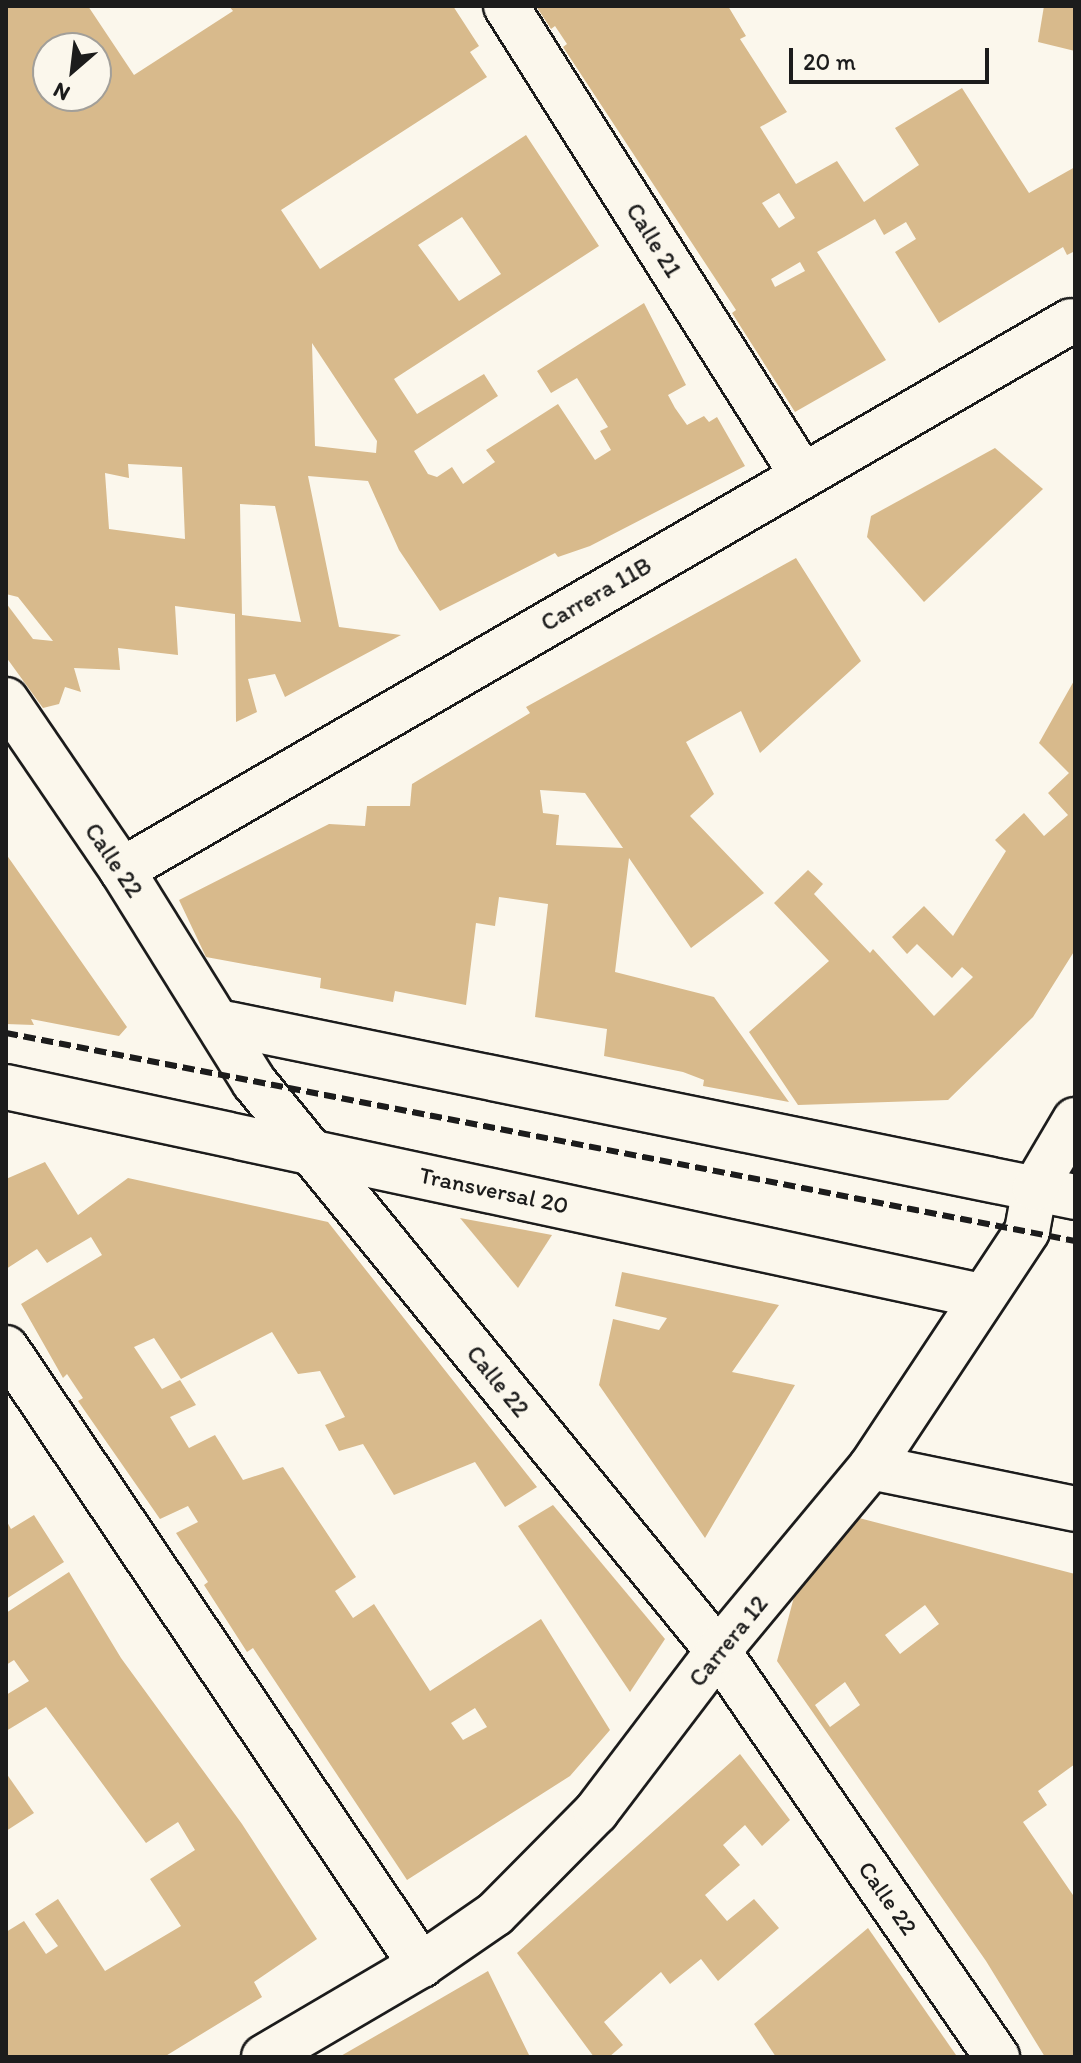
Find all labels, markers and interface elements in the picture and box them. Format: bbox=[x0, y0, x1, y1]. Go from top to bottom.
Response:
north arrow bbox=[32, 32, 112, 112]
scale bar bbox=[793, 32, 993, 82]
text: 20 m bbox=[803, 47, 856, 76]
text: N bbox=[49, 76, 74, 107]
street label: Calle 21 bbox=[620, 198, 688, 282]
street label: Carrera 11B bbox=[536, 551, 656, 637]
street label: Calle 22 bbox=[79, 817, 149, 903]
street label: Transversal 20 bbox=[417, 1160, 571, 1220]
street label: Calle 22 bbox=[461, 1339, 535, 1423]
street label: Carrera 12 bbox=[682, 1590, 774, 1692]
street label: Calle 22 bbox=[852, 1856, 924, 1940]

